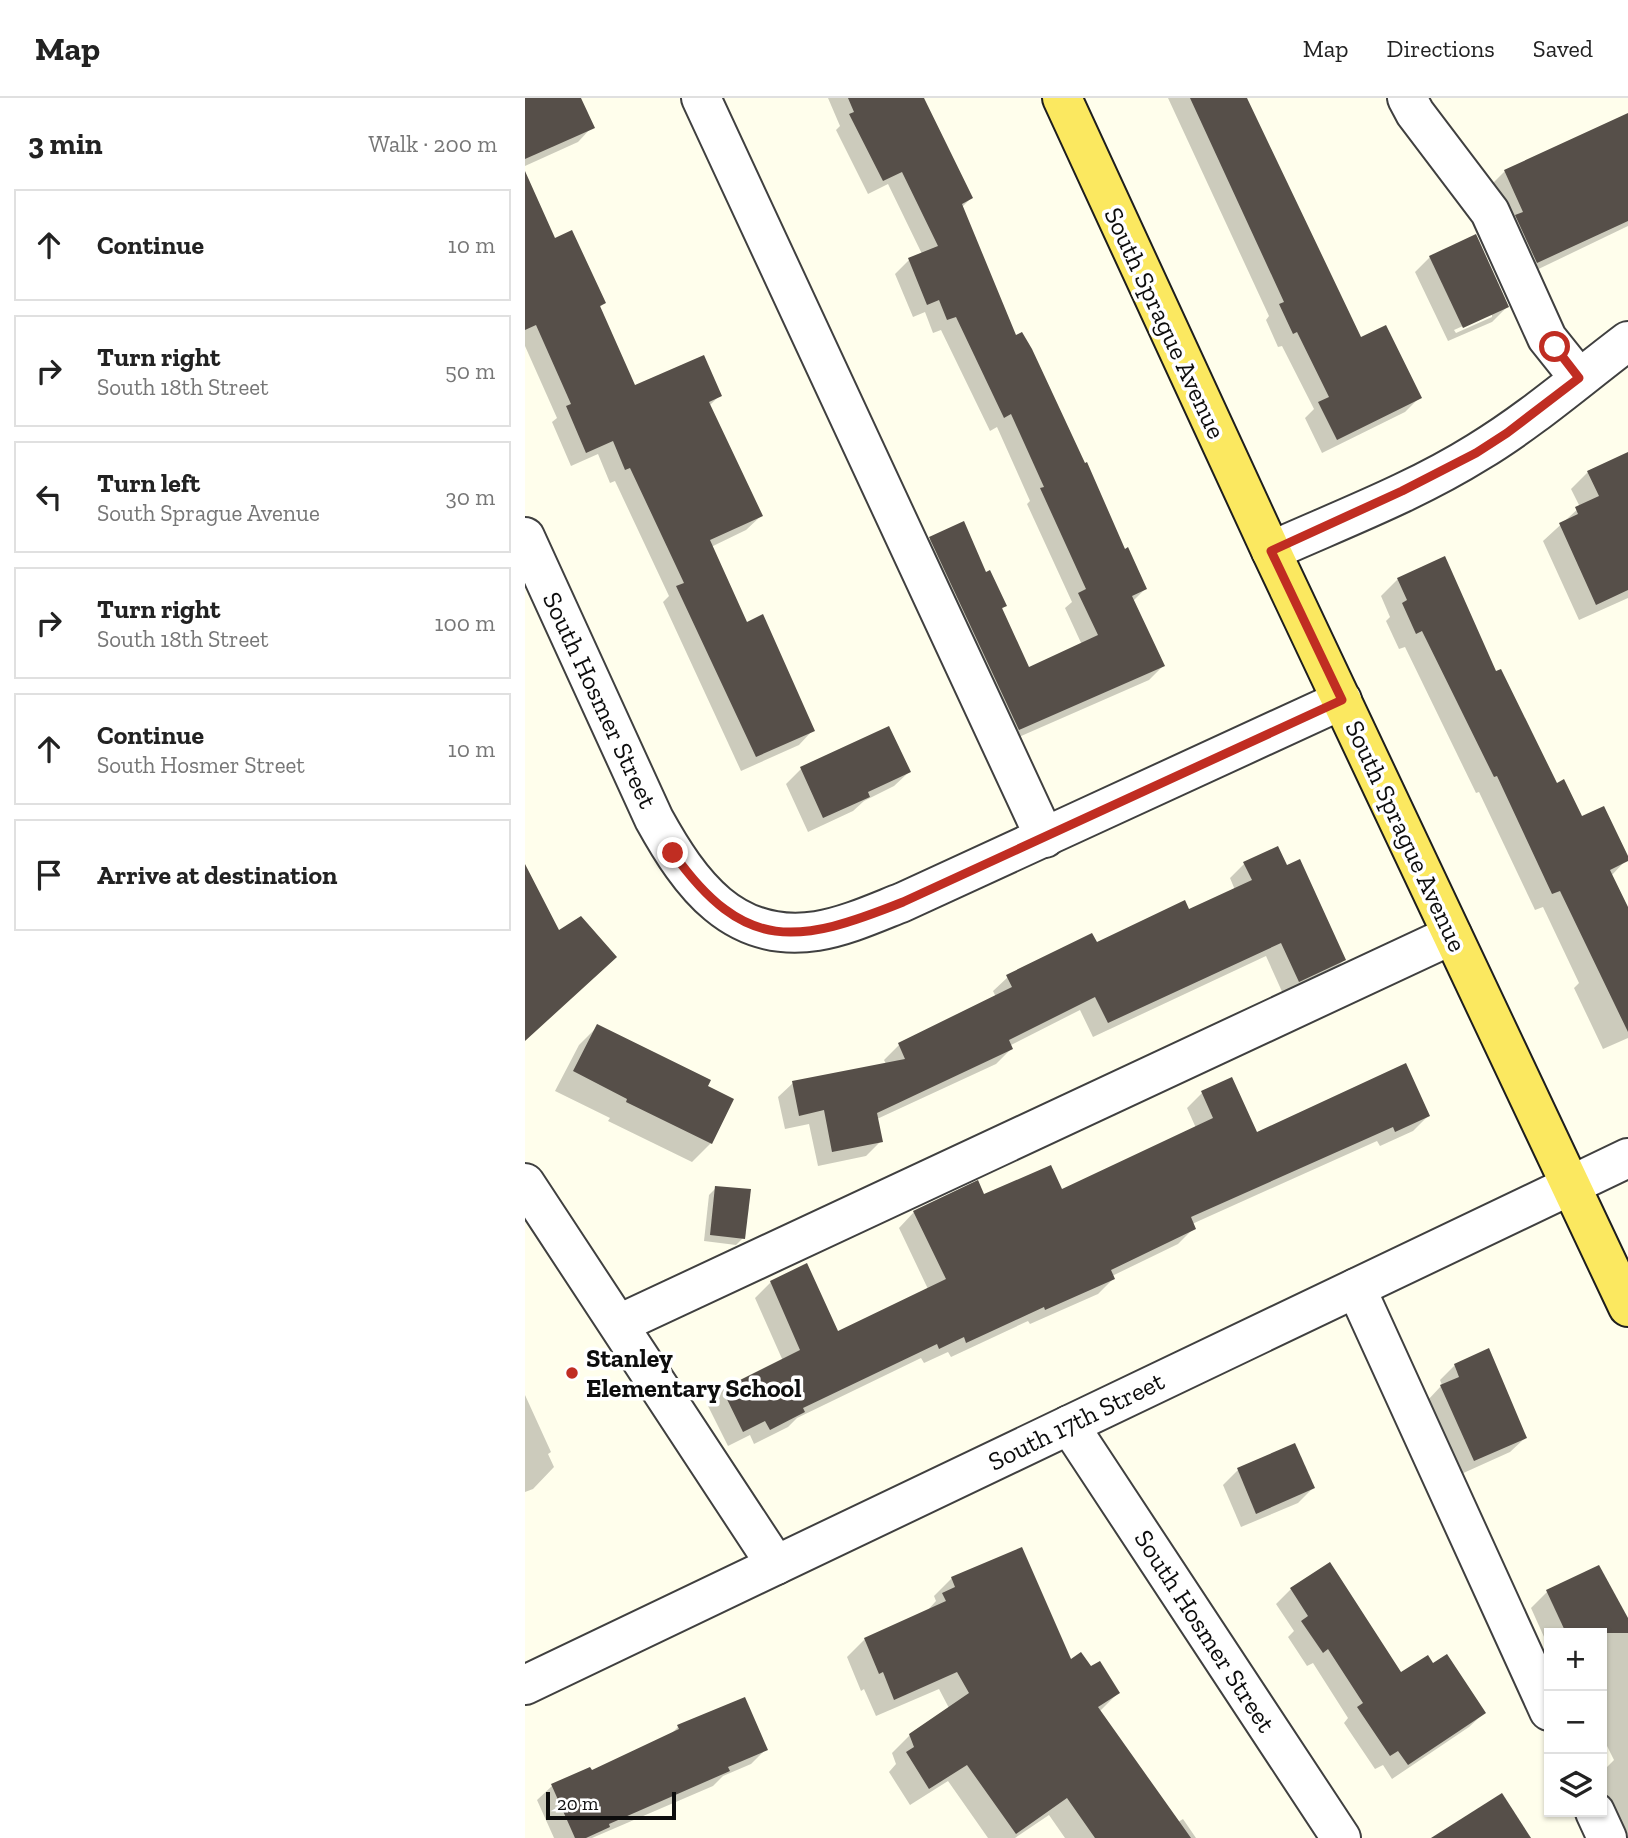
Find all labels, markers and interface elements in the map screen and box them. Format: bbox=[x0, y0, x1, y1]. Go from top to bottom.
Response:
text: Map bbox=[35, 29, 100, 68]
text: Map bbox=[1303, 34, 1349, 63]
text: Directions bbox=[1387, 34, 1495, 63]
text: Saved bbox=[1533, 34, 1593, 63]
text: 3 min bbox=[28, 126, 103, 162]
text: Walk · 200 m bbox=[368, 130, 497, 158]
street label: South Sprague Avenue bbox=[1097, 202, 1233, 444]
icon: ahead bbox=[30, 226, 68, 264]
text: Continue bbox=[97, 229, 204, 261]
text: 10 m bbox=[448, 231, 495, 259]
route start bbox=[1539, 331, 1570, 362]
text: Turn right bbox=[97, 341, 220, 373]
icon: right bbox=[30, 352, 68, 390]
text: 50 m bbox=[445, 357, 495, 385]
text: South 18th Street bbox=[97, 373, 269, 401]
text: Turn left bbox=[97, 467, 200, 499]
icon: left bbox=[30, 478, 68, 516]
text: 30 m bbox=[445, 483, 495, 511]
text: South Sprague Avenue bbox=[97, 499, 320, 527]
street label: South Hosmer Street bbox=[536, 587, 664, 814]
text: Turn right bbox=[97, 593, 220, 625]
icon: right bbox=[30, 604, 68, 642]
text: 100 m bbox=[435, 609, 495, 637]
text: South 18th Street bbox=[97, 625, 269, 653]
street label: South Sprague Avenue bbox=[1338, 715, 1474, 957]
text: Continue bbox=[97, 719, 204, 751]
icon: ahead bbox=[30, 730, 68, 768]
text: 10 m bbox=[448, 735, 495, 763]
text: South Hosmer Street bbox=[97, 751, 305, 779]
route end bbox=[657, 837, 688, 868]
icon: arrive bbox=[30, 856, 68, 894]
text: Arrive at destination bbox=[97, 859, 337, 891]
place label: Stanley Elementary School bbox=[586, 1342, 802, 1404]
street label: South 17th Street bbox=[983, 1364, 1170, 1477]
marker: Stanley Elementary School bbox=[564, 1365, 580, 1381]
street label: South Hosmer Street bbox=[1128, 1524, 1283, 1739]
map controls bbox=[1544, 1628, 1607, 1817]
button: + bbox=[1544, 1628, 1607, 1691]
button: − bbox=[1544, 1691, 1607, 1754]
button: layers bbox=[1544, 1754, 1607, 1817]
scale bar bbox=[546, 1789, 675, 1821]
text: 20 m bbox=[557, 1792, 598, 1815]

